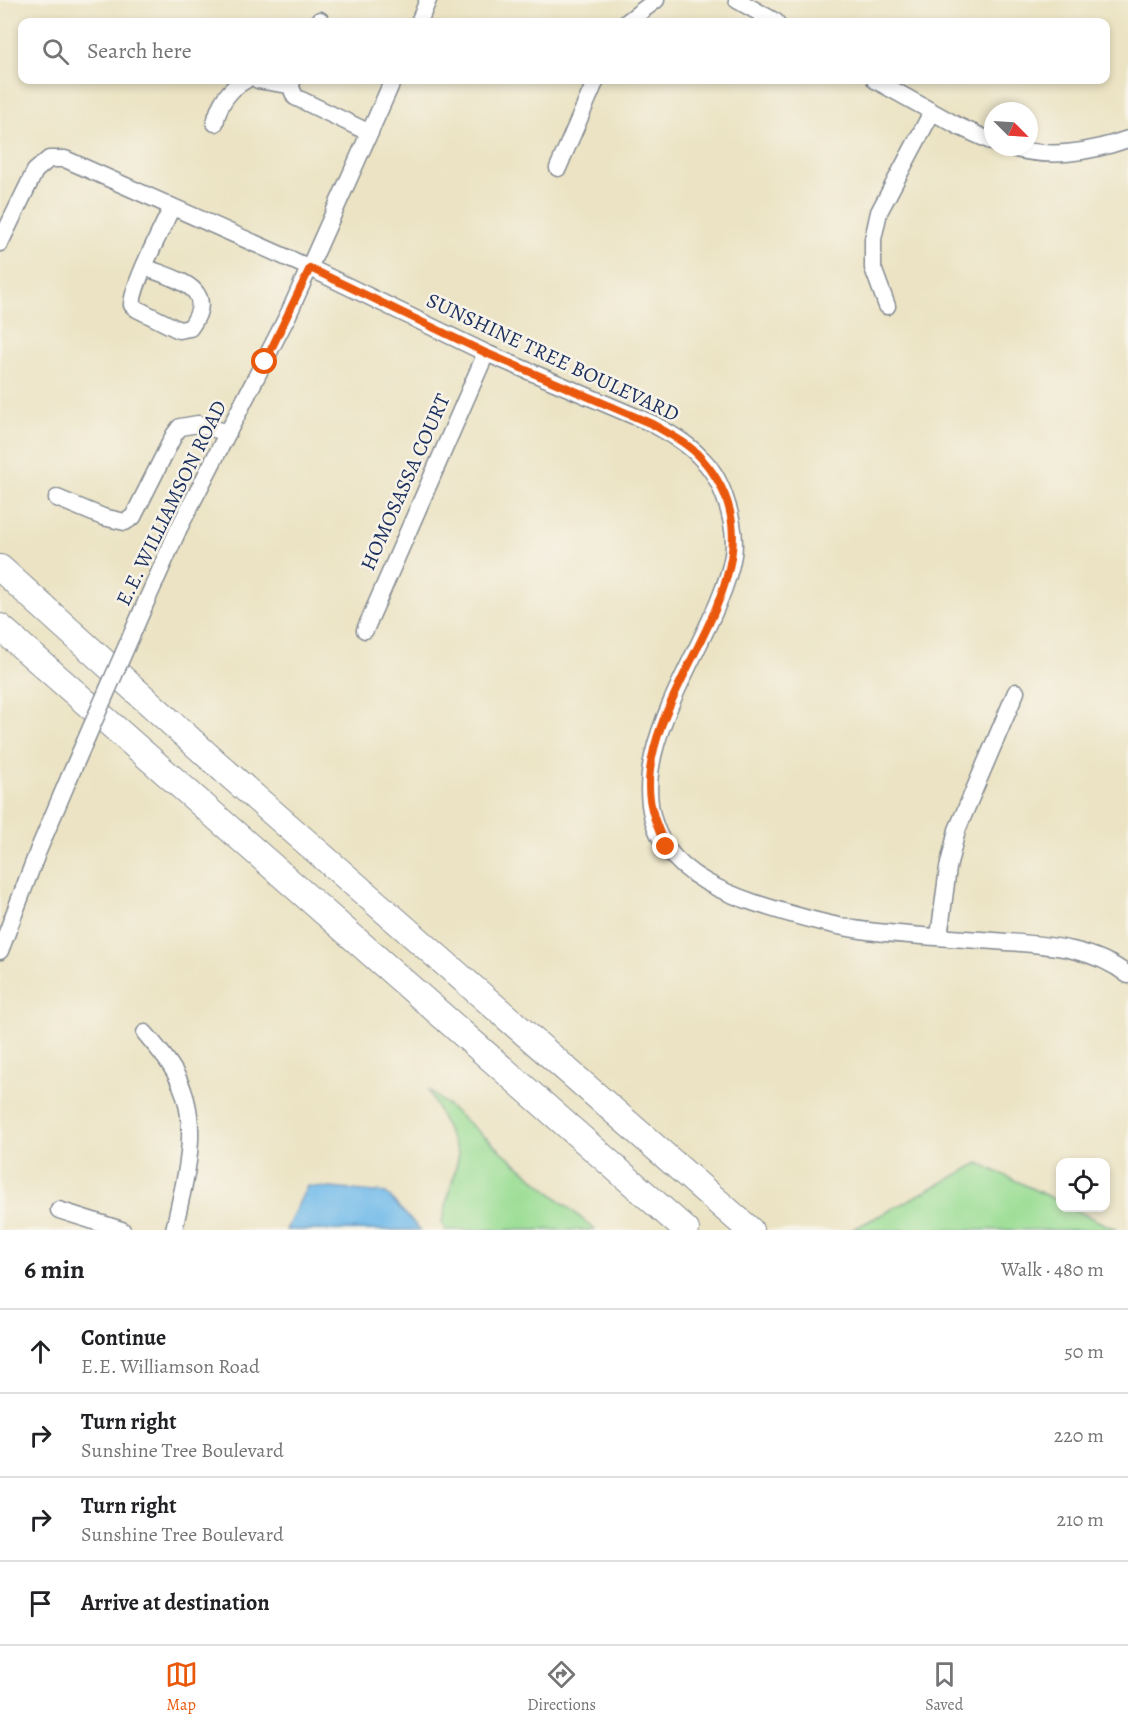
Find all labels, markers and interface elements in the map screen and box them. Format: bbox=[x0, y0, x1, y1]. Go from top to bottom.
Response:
search box bbox=[18, 18, 1110, 84]
icon: search bbox=[39, 35, 72, 68]
text: Search here bbox=[87, 36, 192, 66]
north arrow bbox=[984, 102, 1038, 156]
street label: SUNSHINE TREE BOULEVARD bbox=[422, 286, 684, 428]
route start bbox=[251, 348, 277, 374]
street label: HOMOSASSA COURT bbox=[353, 389, 457, 575]
street label: E.E. WILLIAMSON ROAD bbox=[109, 396, 233, 610]
route end bbox=[652, 833, 678, 859]
map controls bbox=[1056, 1158, 1110, 1212]
button: locate bbox=[1056, 1158, 1110, 1212]
text: 6 min bbox=[24, 1252, 85, 1287]
text: Walk · 480 m bbox=[1001, 1256, 1104, 1283]
text: Continue bbox=[81, 1323, 166, 1353]
icon: ahead bbox=[24, 1335, 57, 1368]
text: 50 m bbox=[1064, 1338, 1104, 1365]
text: E.E. Williamson Road bbox=[81, 1353, 260, 1380]
text: Turn right bbox=[81, 1407, 177, 1437]
icon: right bbox=[24, 1419, 57, 1452]
text: 220 m bbox=[1054, 1422, 1104, 1449]
text: Sunshine Tree Boulevard bbox=[81, 1437, 284, 1464]
text: Turn right bbox=[81, 1491, 177, 1521]
icon: right bbox=[24, 1503, 57, 1536]
text: 210 m bbox=[1056, 1506, 1104, 1533]
text: Sunshine Tree Boulevard bbox=[81, 1521, 284, 1548]
icon: arrive bbox=[24, 1587, 57, 1620]
text: Arrive at destination bbox=[81, 1588, 270, 1618]
tab: Map bbox=[165, 1658, 198, 1716]
tab: Directions bbox=[527, 1658, 596, 1716]
tab: Saved bbox=[925, 1658, 963, 1716]

